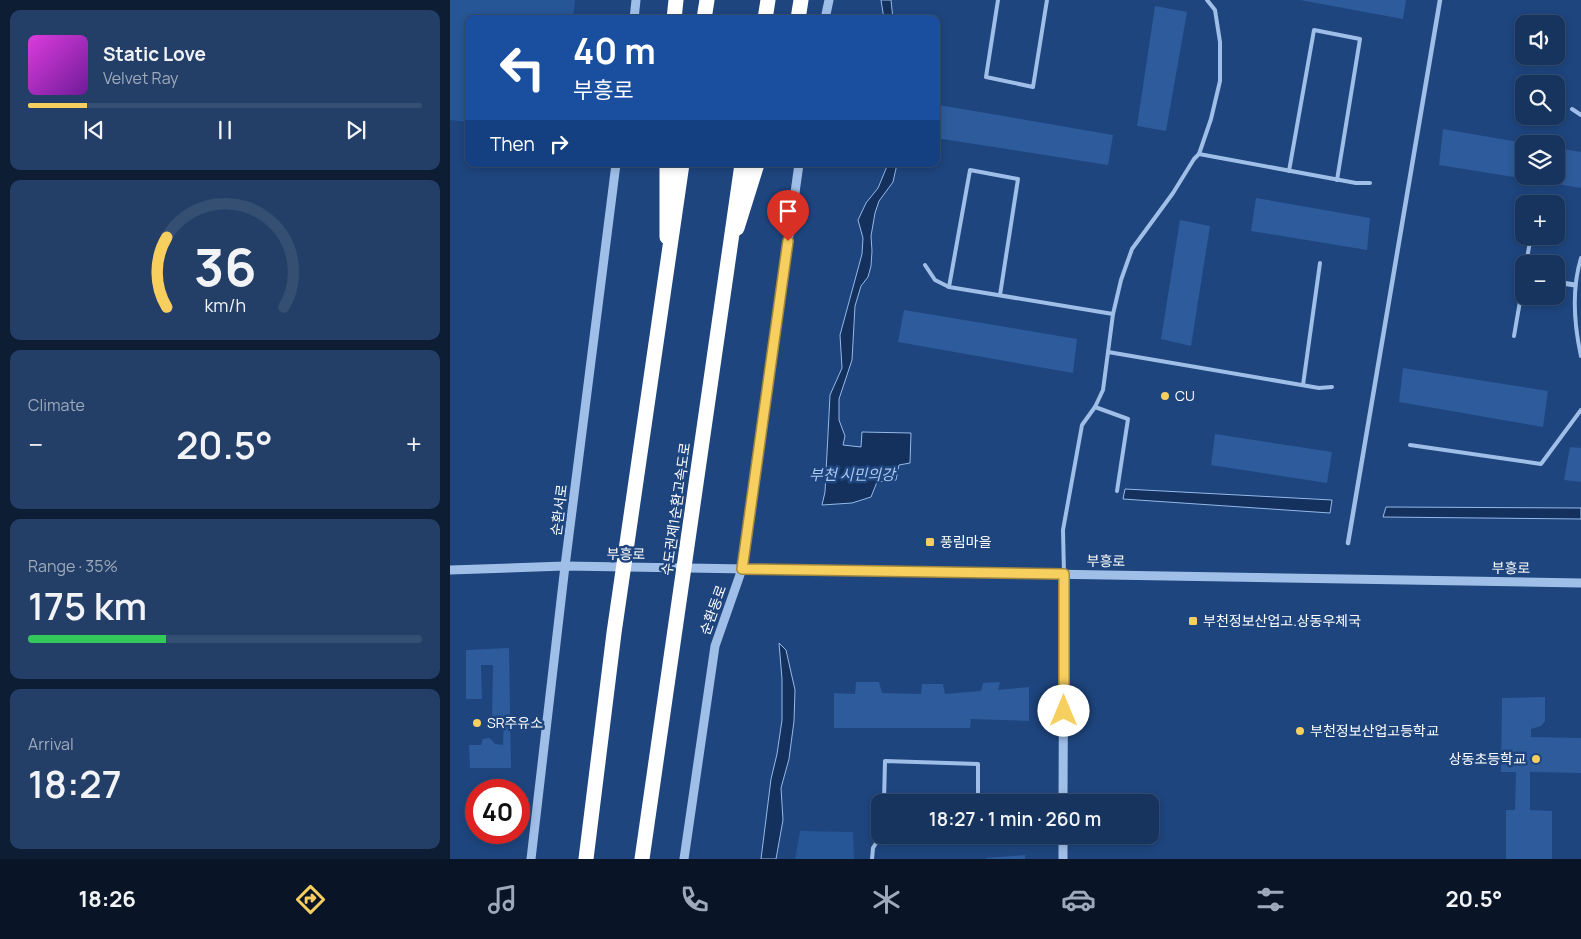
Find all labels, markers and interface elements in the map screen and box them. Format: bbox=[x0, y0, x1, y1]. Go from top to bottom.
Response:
map controls bbox=[1515, 15, 1565, 305]
button: sound bbox=[1515, 15, 1565, 65]
text: 40 m bbox=[573, 27, 656, 75]
icon: left bbox=[490, 35, 555, 100]
text: Static Love bbox=[103, 41, 206, 67]
text: Velvet Ray bbox=[103, 67, 179, 89]
text: 부흥로 bbox=[573, 75, 634, 105]
button: search bbox=[1515, 75, 1565, 125]
icon: previous bbox=[80, 116, 108, 144]
icon: pause bbox=[211, 116, 239, 144]
icon: next bbox=[342, 116, 370, 144]
icon: right bbox=[545, 130, 573, 158]
text: Then bbox=[490, 131, 535, 157]
button: layers bbox=[1515, 135, 1565, 185]
pin bbox=[767, 190, 809, 241]
button: + bbox=[1515, 195, 1565, 245]
icon: arrive bbox=[774, 197, 802, 225]
text: 36 bbox=[194, 231, 256, 302]
button: − bbox=[1515, 255, 1565, 305]
text: km/h bbox=[204, 293, 246, 317]
place label: CU bbox=[1175, 386, 1195, 405]
marker: CU bbox=[1159, 390, 1171, 402]
text: Climate bbox=[28, 394, 85, 416]
text: 20.5° bbox=[176, 418, 273, 470]
text: − bbox=[28, 425, 43, 463]
text: + bbox=[406, 425, 422, 463]
street label: 수도권제1순환고속도로 bbox=[657, 441, 694, 577]
water label: 부천 시민의강 bbox=[809, 464, 897, 485]
street label: 순환서로 bbox=[546, 483, 571, 537]
place label: 풍림마을 bbox=[940, 532, 992, 551]
marker: 풍림마을 bbox=[924, 536, 936, 548]
street label: 부흥로 bbox=[607, 544, 646, 563]
street label: 부흥로 bbox=[1087, 551, 1126, 570]
text: Range · 35% bbox=[28, 555, 118, 577]
street label: 부흥로 bbox=[1492, 558, 1531, 577]
text: 175 km bbox=[28, 579, 147, 631]
street label: 순환동로 bbox=[695, 582, 730, 637]
place label: 부천정보산업고.상동우체국 bbox=[1203, 611, 1361, 630]
marker: 부천정보산업고.상동우체국 bbox=[1187, 615, 1199, 627]
position arrow bbox=[1037, 684, 1089, 736]
place label: SR주유소 bbox=[487, 713, 543, 732]
marker: SR주유소 bbox=[471, 717, 483, 729]
place label: 부천정보산업고등학교 bbox=[1310, 721, 1439, 740]
marker: 부천정보산업고등학교 bbox=[1294, 725, 1306, 737]
text: Arrival bbox=[28, 733, 74, 755]
place label: 상동초등학교 bbox=[1449, 749, 1526, 768]
marker: 상동초등학교 bbox=[1530, 753, 1542, 765]
text: 18:27 bbox=[28, 757, 122, 809]
speed limit sign: 40 bbox=[465, 779, 530, 844]
text: 18:27 · 1 min · 260 m bbox=[929, 806, 1101, 832]
icon: directions bbox=[293, 882, 328, 917]
icon: music bbox=[485, 882, 520, 917]
icon: phone bbox=[677, 882, 712, 917]
icon: climate bbox=[869, 882, 904, 917]
icon: car bbox=[1061, 882, 1096, 917]
icon: filters bbox=[1253, 882, 1288, 917]
text: 18:26 bbox=[79, 884, 136, 914]
text: 20.5° bbox=[1445, 884, 1502, 914]

